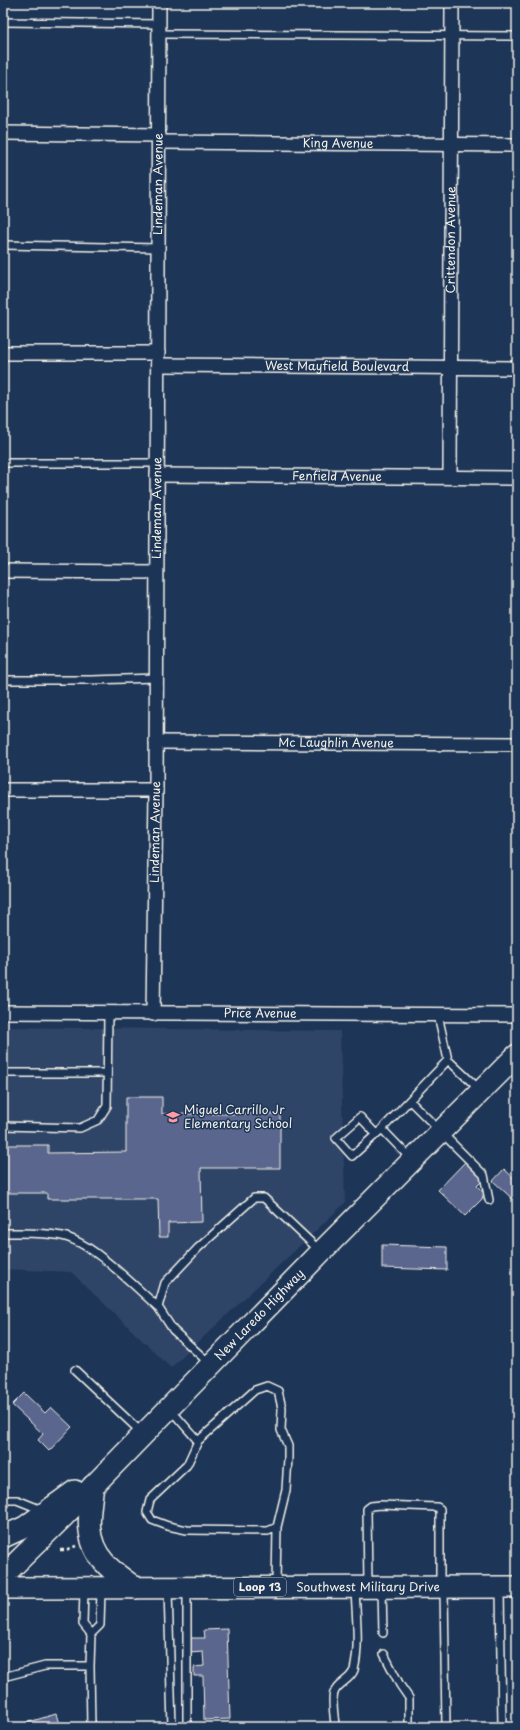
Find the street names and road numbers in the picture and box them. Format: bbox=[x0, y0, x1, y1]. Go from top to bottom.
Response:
street label: Lindeman Avenue bbox=[148, 133, 167, 235]
street label: King Avenue bbox=[303, 133, 374, 152]
street label: Crittendon Avenue bbox=[441, 186, 459, 294]
street label: West Mayfield Boulevard bbox=[265, 356, 410, 375]
street label: Lindeman Avenue bbox=[147, 457, 165, 559]
street label: Fenfield Avenue bbox=[292, 466, 382, 485]
street label: Mc Laughlin Avenue bbox=[278, 733, 394, 751]
street label: Lindeman Avenue bbox=[145, 781, 164, 883]
street label: Price Avenue bbox=[223, 1003, 297, 1022]
street label: New Laredo Highway bbox=[210, 1265, 308, 1364]
street label: Southwest Military Drive bbox=[296, 1577, 440, 1595]
road number: Loop 13 bbox=[234, 1578, 286, 1596]

